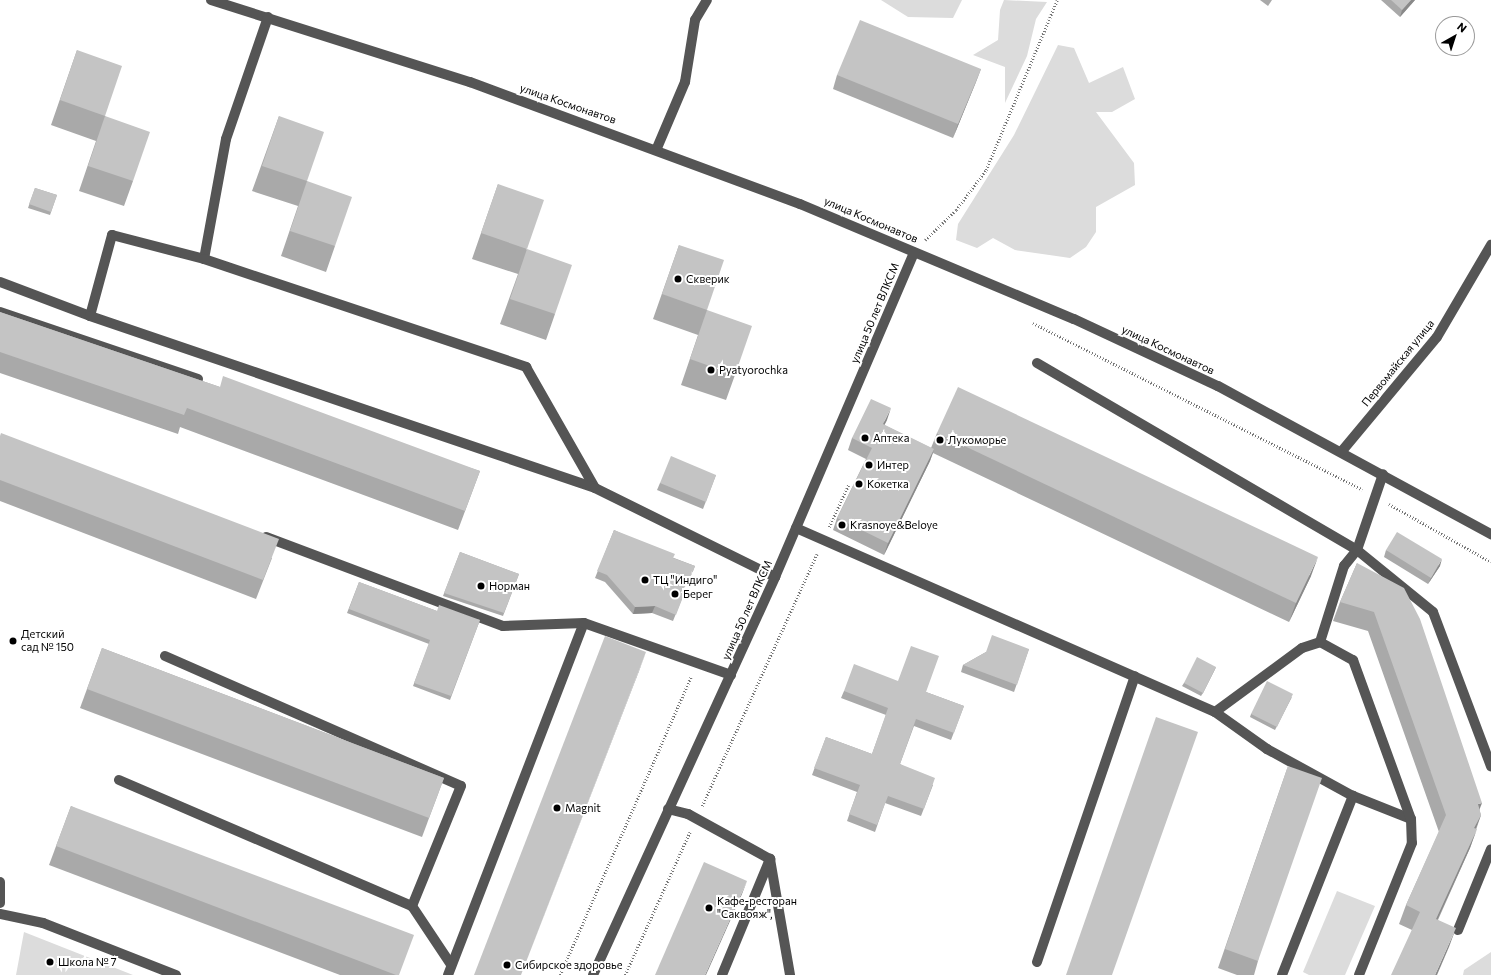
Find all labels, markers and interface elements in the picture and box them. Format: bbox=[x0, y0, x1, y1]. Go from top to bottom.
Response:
north arrow bbox=[1435, 16, 1475, 56]
text: N bbox=[1455, 19, 1470, 35]
street label: улица Космонавтов bbox=[518, 81, 618, 127]
street label: улица Космонавтов bbox=[822, 194, 920, 246]
street label: улица 50 лет ВЛКСМ bbox=[848, 261, 902, 365]
place label: Скверик bbox=[686, 272, 730, 286]
marker: Скверик bbox=[673, 274, 683, 284]
street label: Первомайская улица bbox=[1359, 317, 1437, 409]
street label: улица Космонавтов bbox=[1119, 323, 1217, 377]
place label: Pyatyorochka bbox=[719, 363, 788, 377]
marker: Pyatyorochka bbox=[706, 365, 716, 375]
place label: Аптека bbox=[873, 431, 909, 445]
marker: Аптека bbox=[860, 433, 870, 443]
place label: Лукоморье bbox=[948, 433, 1006, 447]
marker: Лукоморье bbox=[935, 435, 945, 445]
place label: Интер bbox=[877, 458, 909, 472]
marker: Интер bbox=[864, 460, 874, 470]
place label: Кокетка bbox=[867, 477, 909, 491]
marker: Кокетка bbox=[854, 479, 864, 489]
place label: Krasnoye&Beloye bbox=[850, 518, 938, 532]
marker: Krasnoye&Beloye bbox=[837, 520, 847, 530]
street label: улица 50 лет ВЛКСМ bbox=[719, 558, 775, 662]
place label: ТЦ "Индиго" bbox=[653, 573, 717, 587]
marker: ТЦ "Индиго" bbox=[640, 575, 650, 585]
place label: Норман bbox=[489, 579, 530, 593]
marker: Норман bbox=[476, 581, 486, 591]
place label: Берег bbox=[683, 587, 713, 601]
marker: Берег bbox=[670, 589, 680, 599]
place label: Детский сад № 150 bbox=[21, 628, 74, 654]
marker: Детский сад № 150 bbox=[8, 636, 18, 646]
place label: Magnit bbox=[565, 801, 601, 815]
marker: Magnit bbox=[552, 803, 562, 813]
place label: Кафе-ресторан "Саквояж", bbox=[717, 895, 797, 921]
marker: Кафе-ресторан "Саквояж", bbox=[704, 903, 714, 913]
place label: Школа № 7 bbox=[58, 955, 117, 969]
marker: Школа № 7 bbox=[45, 957, 55, 967]
place label: Сибирское здоровье bbox=[515, 958, 622, 972]
marker: Сибирское здоровье bbox=[502, 960, 512, 970]

